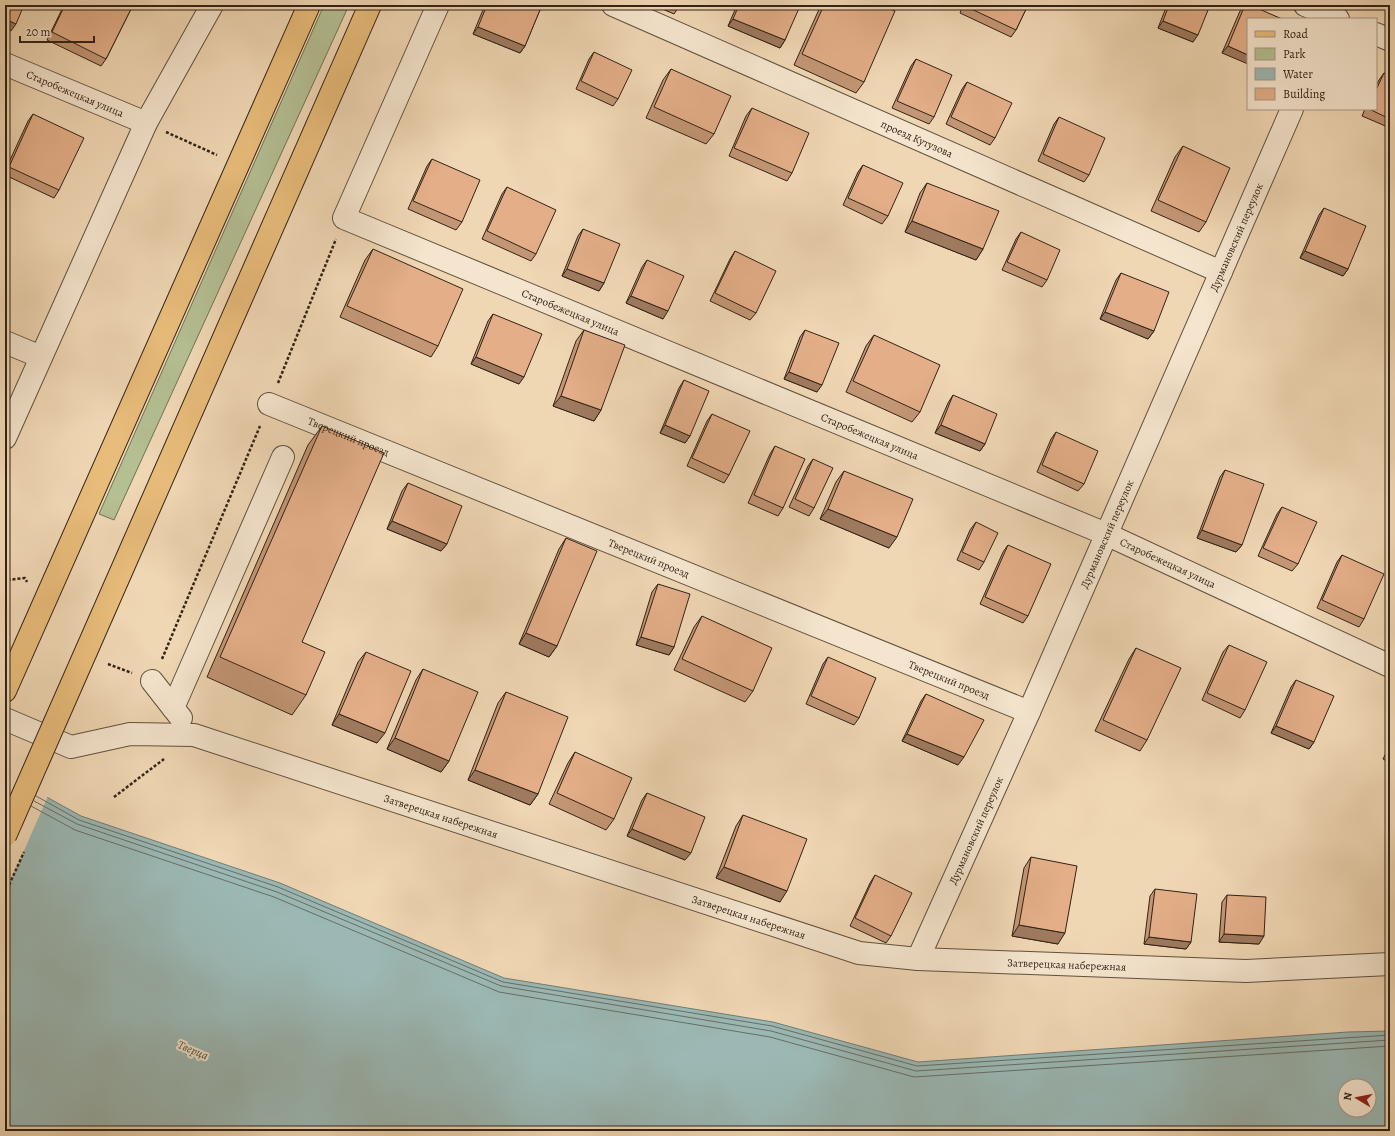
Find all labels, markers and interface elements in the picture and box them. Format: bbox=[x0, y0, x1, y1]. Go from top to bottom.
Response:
scale bar bbox=[20, 18, 94, 44]
legend bbox=[1247, 18, 1377, 110]
text: 20 m bbox=[26, 24, 50, 40]
text: Road bbox=[1283, 26, 1309, 42]
text: Park bbox=[1283, 46, 1306, 62]
text: Water bbox=[1282, 66, 1313, 82]
street label: Старобежецкая улица bbox=[24, 67, 127, 121]
text: Building bbox=[1283, 86, 1325, 102]
street label: проезд Кутузова bbox=[878, 117, 956, 162]
street label: Дурмановский переулок bbox=[1206, 180, 1267, 294]
street label: Старобежецкая улица bbox=[519, 285, 622, 340]
street label: Старобежецкая улица bbox=[819, 410, 921, 464]
street label: Тверецкий проезд bbox=[306, 414, 392, 460]
street label: Дурмановский переулок bbox=[1077, 477, 1137, 591]
street label: Старобежецкая улица bbox=[1117, 534, 1219, 592]
street label: Тверецкий проезд bbox=[606, 535, 692, 582]
street label: Тверецкий проезд bbox=[906, 657, 993, 704]
street label: Дурмановский переулок bbox=[945, 774, 1007, 887]
street label: Затверецкая набережная bbox=[382, 791, 500, 842]
street label: Затверецкая набережная bbox=[690, 892, 808, 943]
street label: Затверецкая набережная bbox=[1007, 955, 1126, 975]
water label: Тверца bbox=[175, 1036, 211, 1064]
north arrow bbox=[1337, 1078, 1377, 1118]
text: N bbox=[1340, 1091, 1356, 1102]

